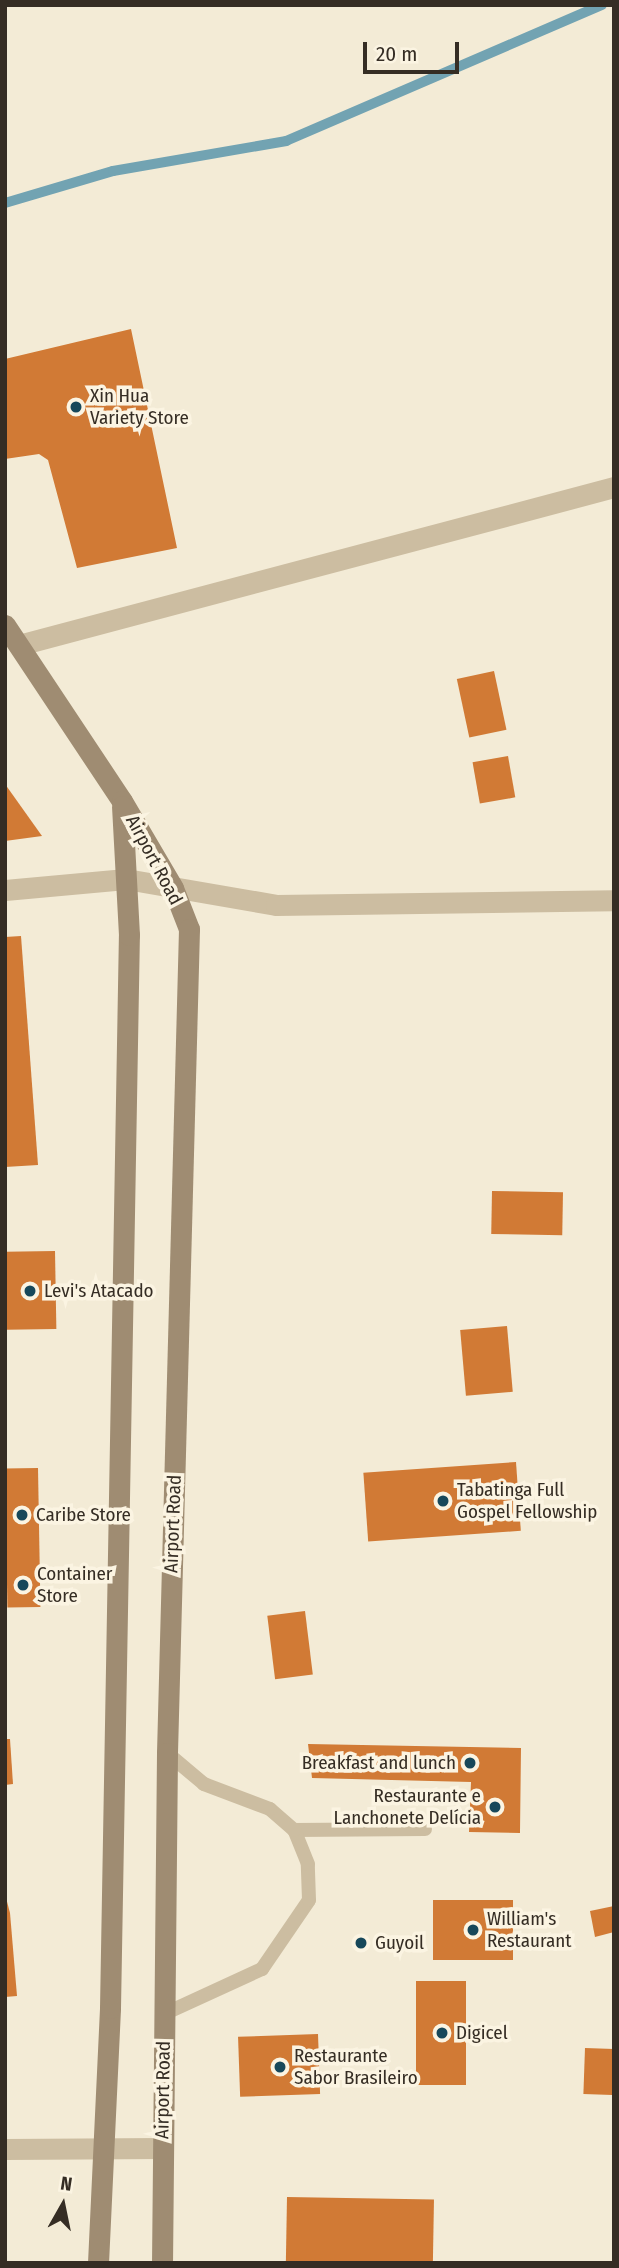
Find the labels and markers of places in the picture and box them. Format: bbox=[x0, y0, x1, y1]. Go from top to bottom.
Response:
place label: Xin Hua Variety Store bbox=[90, 385, 189, 429]
marker: Xin Hua Variety Store bbox=[68, 399, 84, 415]
place label: Levi's Atacado bbox=[44, 1280, 154, 1302]
marker: Levi's Atacado bbox=[22, 1283, 38, 1299]
place label: Tabatinga Full Gospel Fellowship bbox=[457, 1479, 597, 1523]
marker: Tabatinga Full Gospel Fellowship bbox=[435, 1493, 451, 1509]
place label: Caribe Store bbox=[36, 1504, 131, 1526]
marker: Caribe Store bbox=[14, 1507, 30, 1523]
place label: Container Store bbox=[37, 1563, 112, 1607]
marker: Container Store bbox=[15, 1577, 31, 1593]
place label: Breakfast and lunch bbox=[302, 1752, 456, 1774]
marker: Breakfast and lunch bbox=[462, 1755, 478, 1771]
place label: Restaurante e Lanchonete Delícia bbox=[334, 1785, 481, 1829]
marker: Restaurante e Lanchonete Delícia bbox=[487, 1799, 503, 1815]
place label: William's Restaurant bbox=[487, 1908, 571, 1952]
marker: William's Restaurant bbox=[465, 1922, 481, 1938]
place label: Guyoil bbox=[375, 1932, 424, 1954]
marker: Guyoil bbox=[353, 1935, 369, 1951]
place label: Digicel bbox=[456, 2022, 508, 2044]
marker: Digicel bbox=[434, 2025, 450, 2041]
place label: Restaurante Sabor Brasileiro bbox=[294, 2045, 418, 2089]
marker: Restaurante Sabor Brasileiro bbox=[272, 2059, 288, 2075]

